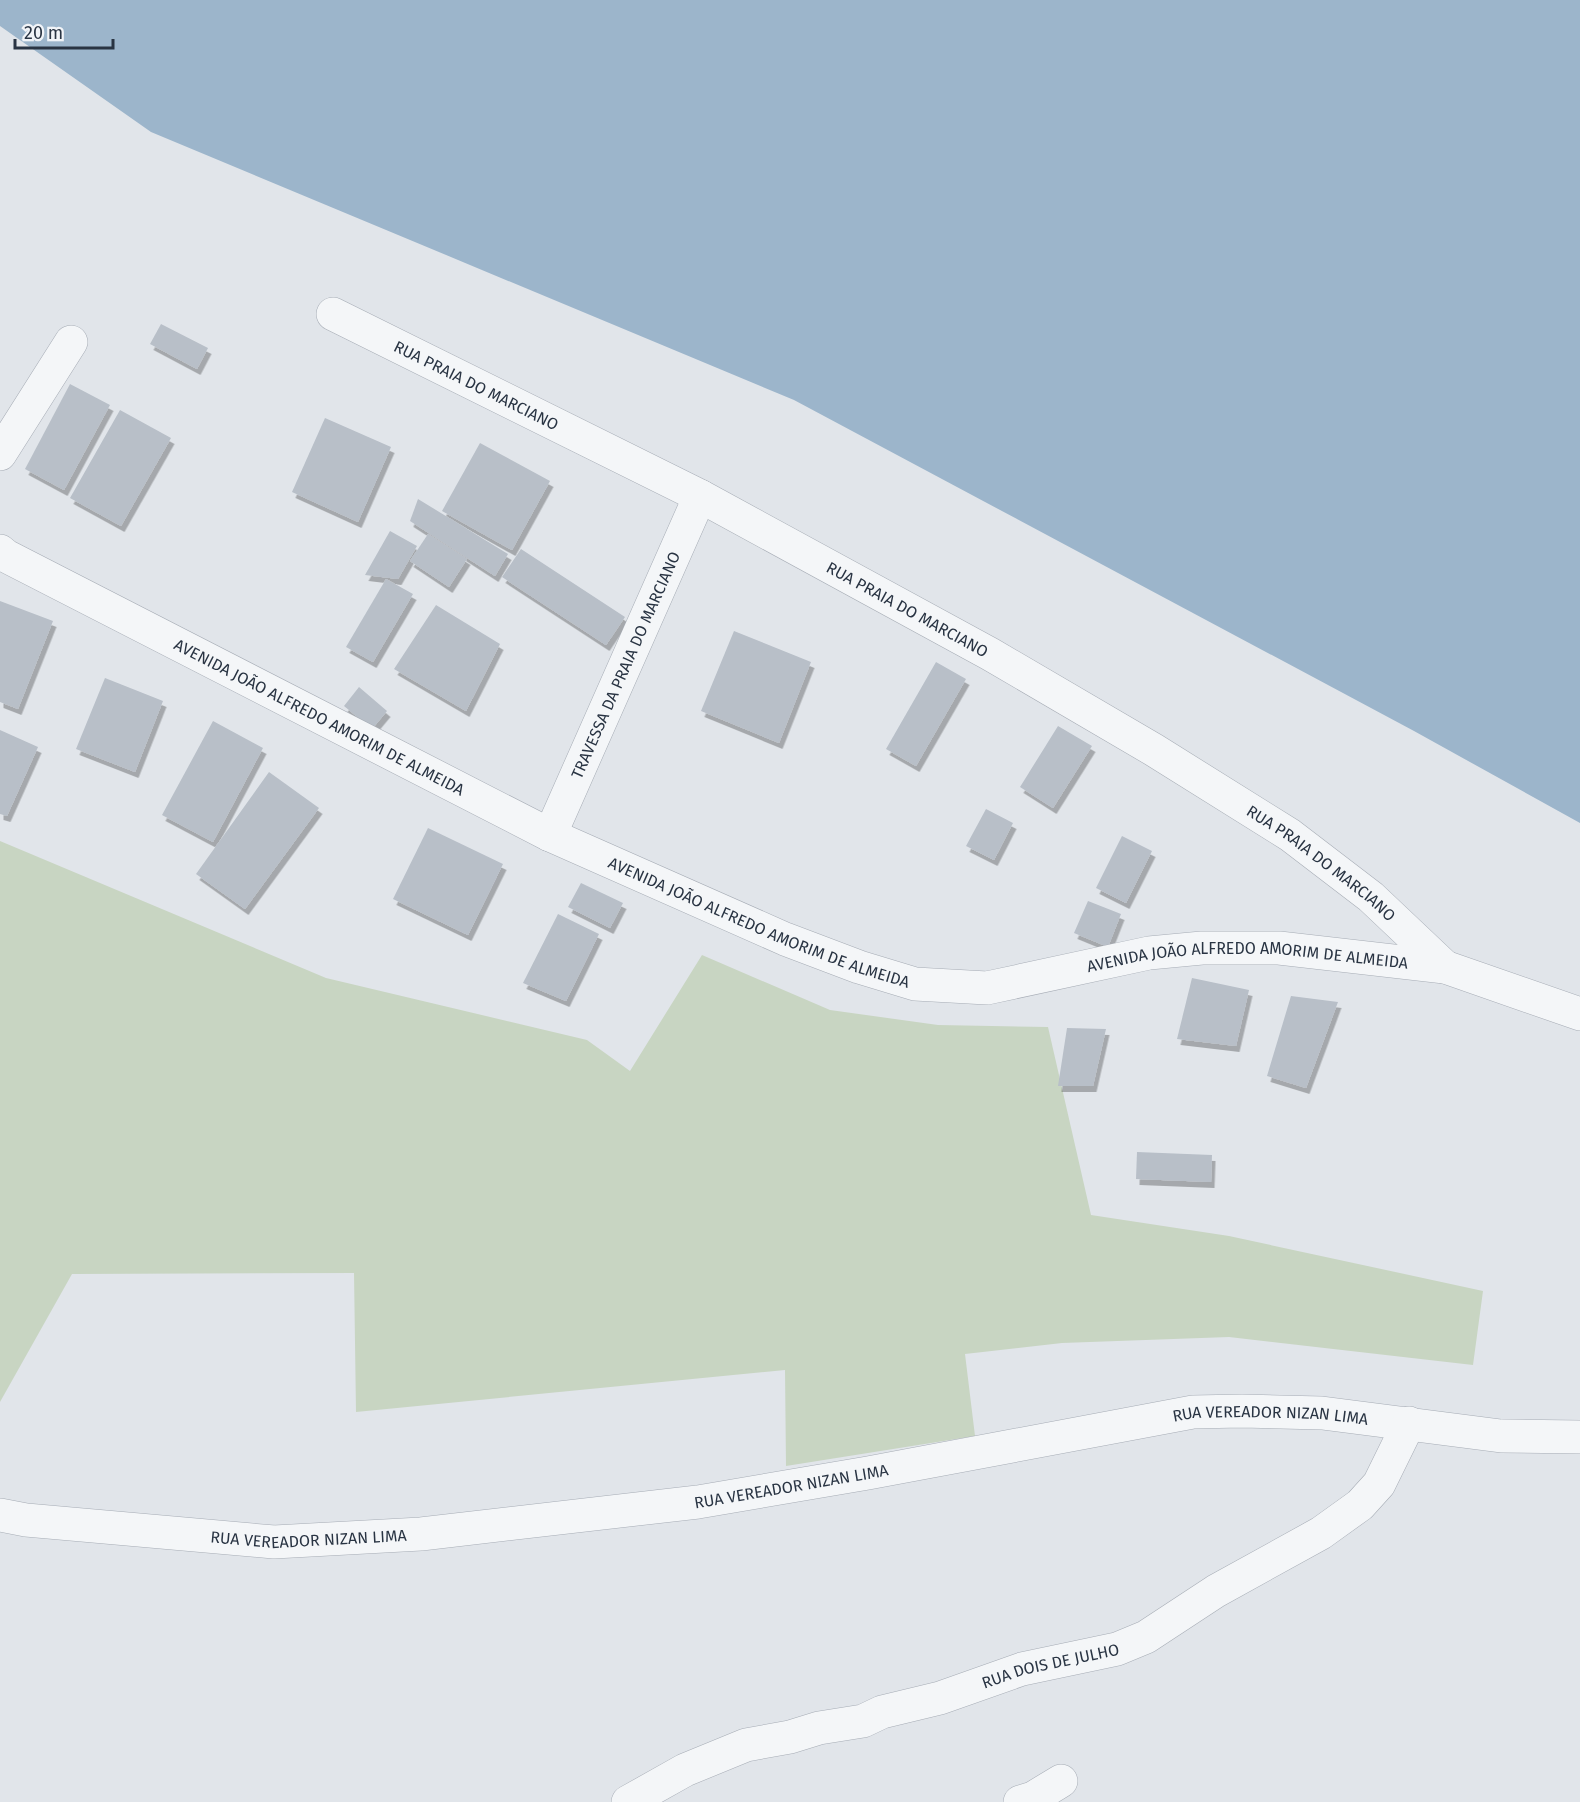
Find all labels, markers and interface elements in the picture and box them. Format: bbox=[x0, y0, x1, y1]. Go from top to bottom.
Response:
scale bar bbox=[15, 12, 112, 50]
text: 20 m bbox=[24, 22, 63, 44]
street label: RUA PRAIA DO MARCIANO bbox=[391, 337, 562, 434]
street label: TRAVESSA DA PRAIA DO MARCIANO bbox=[567, 549, 684, 782]
street label: RUA PRAIA DO MARCIANO bbox=[823, 558, 992, 661]
street label: AVENIDA JOÃO ALFREDO AMORIM DE ALMEIDA bbox=[171, 635, 468, 800]
street label: RUA PRAIA DO MARCIANO bbox=[1243, 801, 1399, 925]
street label: AVENIDA JOÃO ALFREDO AMORIM DE ALMEIDA bbox=[605, 853, 913, 992]
street label: AVENIDA JOÃO ALFREDO AMORIM DE ALMEIDA bbox=[1085, 939, 1410, 976]
street label: RUA VEREADOR NIZAN LIMA bbox=[1171, 1402, 1370, 1429]
street label: RUA VEREADOR NIZAN LIMA bbox=[693, 1460, 891, 1512]
street label: RUA VEREADOR NIZAN LIMA bbox=[210, 1526, 408, 1552]
street label: RUA DOIS DE JULHO bbox=[979, 1640, 1121, 1692]

